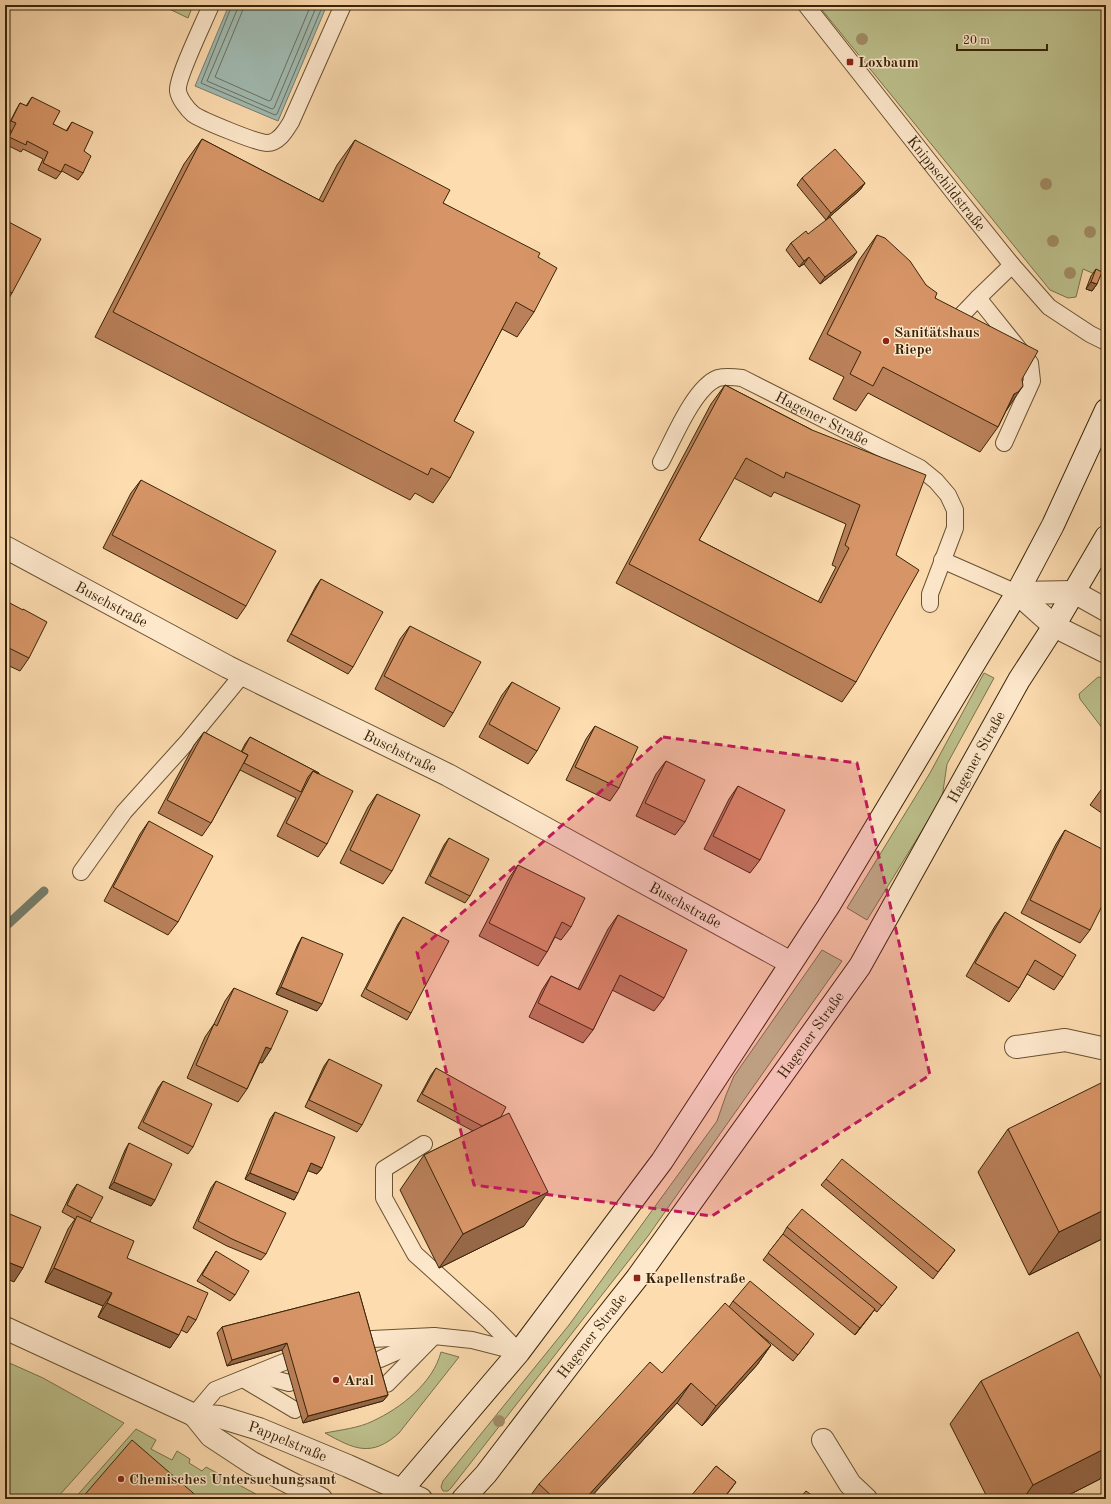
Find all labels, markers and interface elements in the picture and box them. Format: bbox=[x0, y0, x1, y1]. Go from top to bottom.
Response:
scale bar bbox=[957, 26, 1047, 52]
text: 20 m bbox=[963, 35, 990, 47]
place label: Loxbaum bbox=[858, 56, 919, 71]
marker: Loxbaum bbox=[845, 57, 855, 67]
street label: Knippschildstraße bbox=[903, 134, 988, 235]
place label: Sanitätshaus Riepe bbox=[894, 326, 979, 358]
marker: Sanitätshaus Riepe bbox=[881, 336, 891, 346]
street label: Hagener Straße bbox=[772, 390, 871, 450]
street label: Buschstraße bbox=[72, 580, 150, 631]
street label: Hagener Straße bbox=[946, 709, 1009, 806]
street label: Buschstraße bbox=[360, 729, 439, 777]
street label: Buschstraße bbox=[646, 881, 723, 932]
street label: Hagener Straße bbox=[776, 990, 848, 1082]
place label: Kapellenstraße bbox=[645, 1272, 746, 1287]
marker: Kapellenstraße bbox=[632, 1273, 642, 1283]
street label: Hagener Straße bbox=[556, 1292, 630, 1382]
place label: Aral bbox=[344, 1374, 374, 1389]
marker: Aral bbox=[331, 1375, 341, 1385]
street label: Pappelstraße bbox=[246, 1420, 329, 1465]
place label: Chemisches Untersuchungsamt bbox=[129, 1473, 337, 1488]
marker: Chemisches Untersuchungsamt bbox=[116, 1474, 126, 1484]

